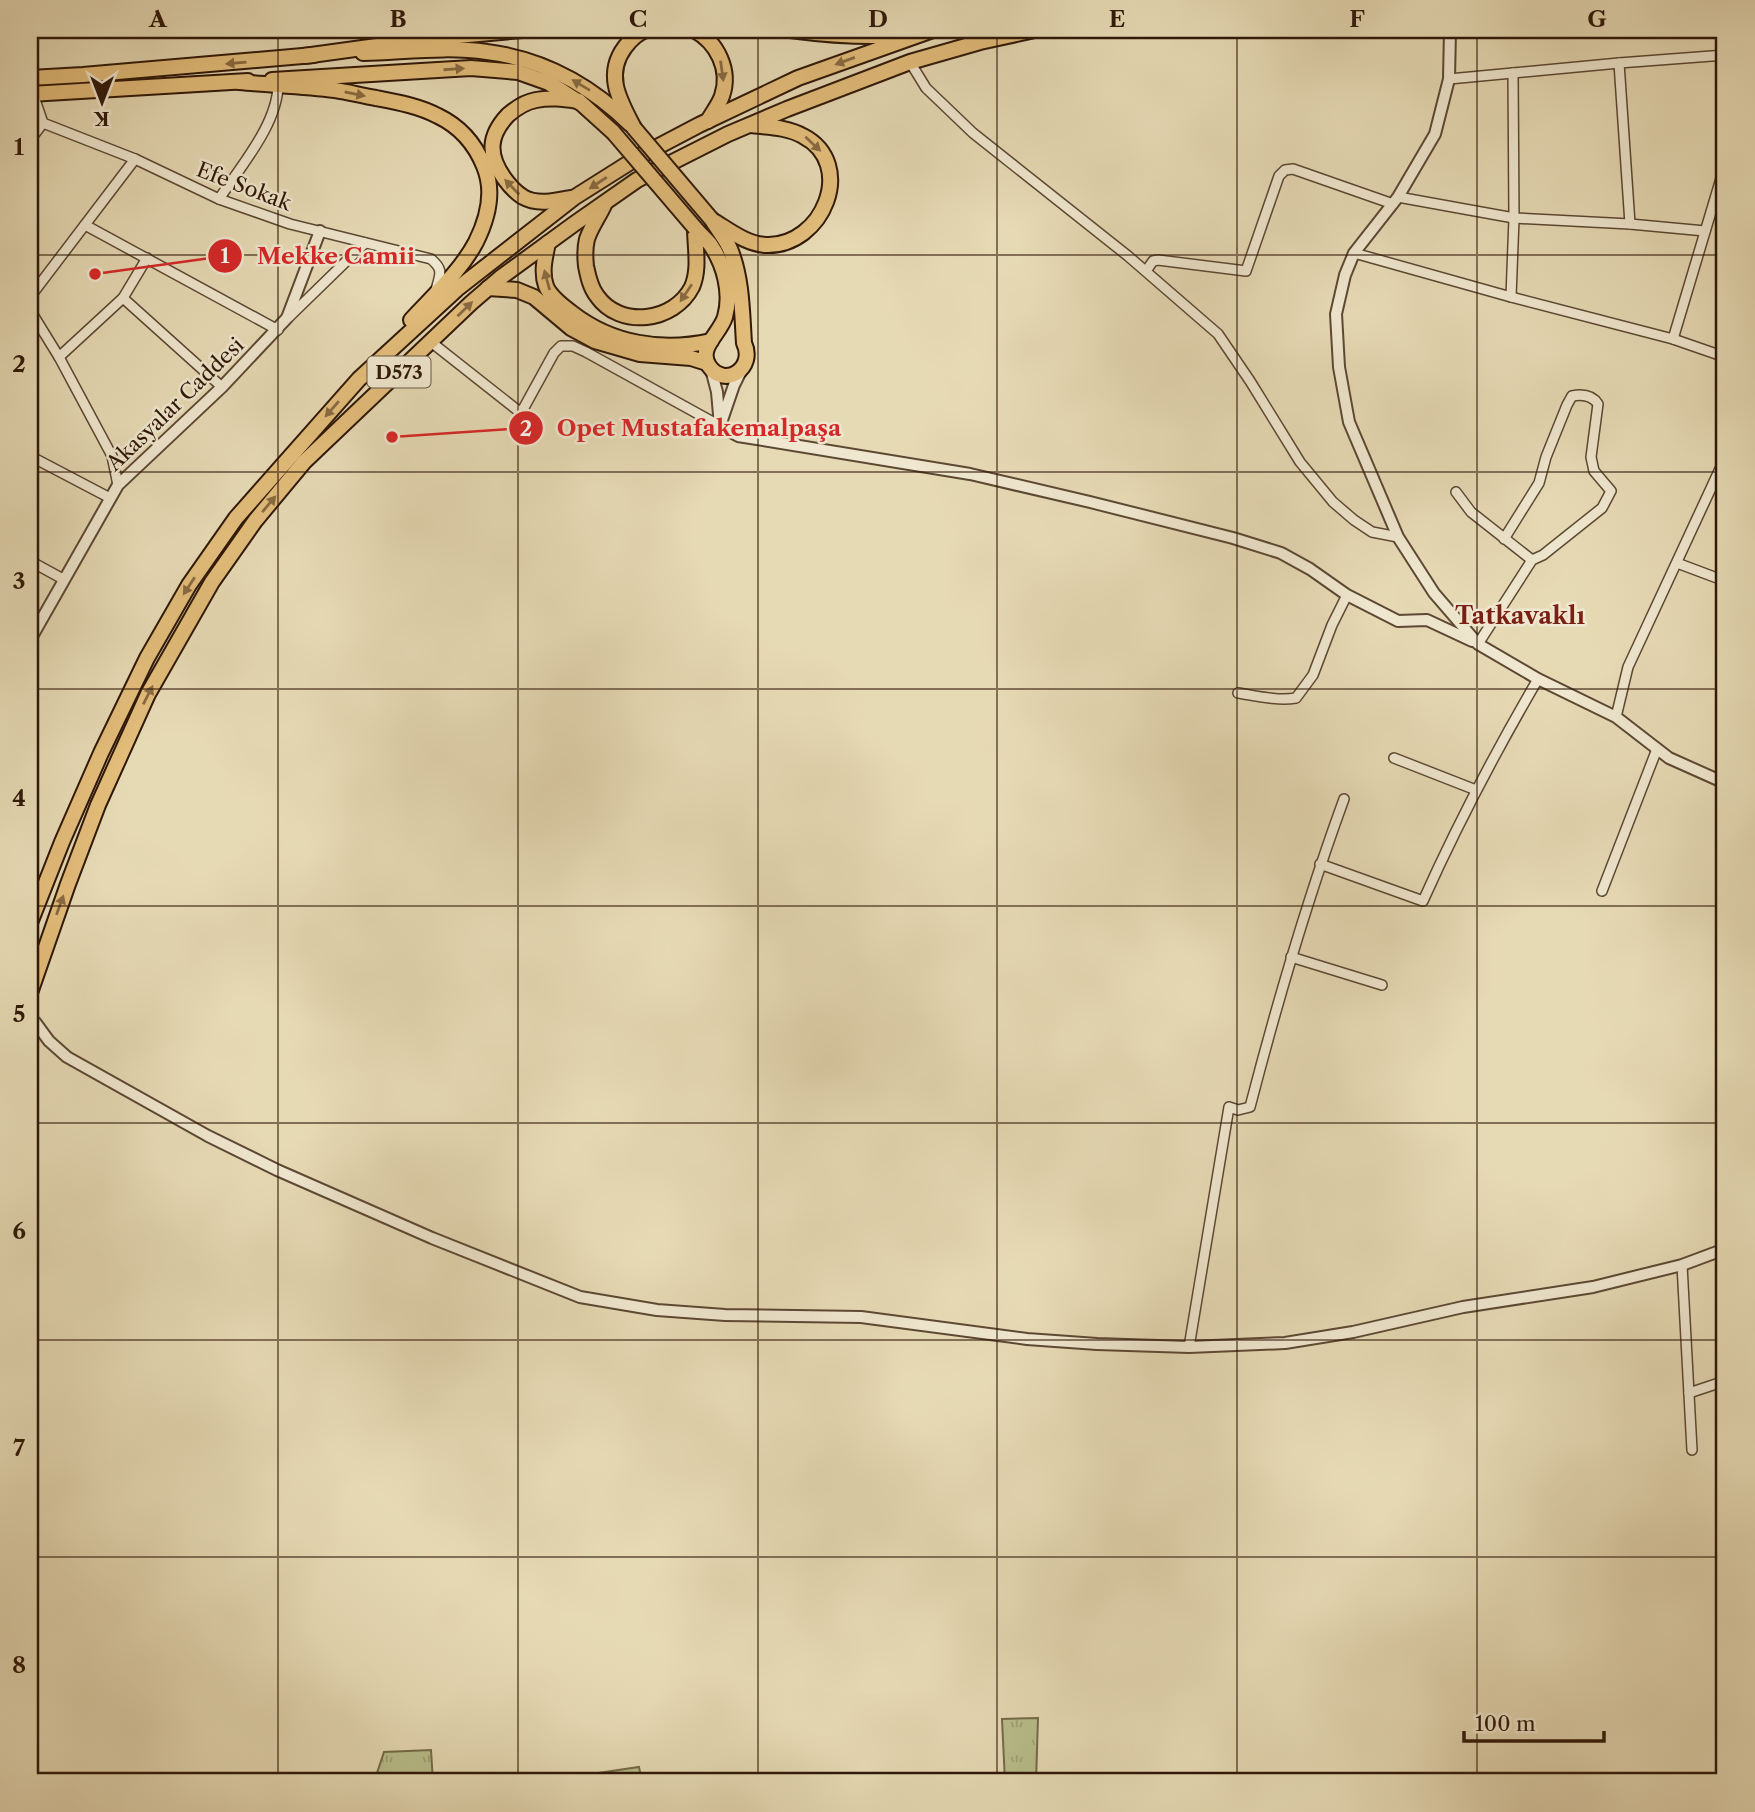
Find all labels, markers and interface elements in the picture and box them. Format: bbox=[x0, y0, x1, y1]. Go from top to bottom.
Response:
text: A bbox=[148, 5, 168, 33]
text: B bbox=[389, 5, 407, 33]
text: C bbox=[629, 5, 647, 33]
text: D bbox=[868, 5, 888, 33]
text: E bbox=[1109, 5, 1125, 33]
text: F bbox=[1349, 5, 1365, 33]
text: G bbox=[1587, 5, 1607, 33]
one-way arrow bbox=[835, 56, 856, 67]
one-way arrow bbox=[225, 58, 247, 69]
one-way arrow bbox=[717, 60, 728, 82]
one-way arrow bbox=[443, 63, 465, 74]
north arrow bbox=[66, 66, 136, 136]
one-way arrow bbox=[572, 79, 591, 91]
one-way arrow bbox=[344, 89, 366, 100]
text: K bbox=[94, 107, 110, 130]
text: 1 bbox=[14, 133, 25, 161]
one-way arrow bbox=[804, 136, 821, 153]
street label: Efe Sokak bbox=[193, 157, 296, 216]
one-way arrow bbox=[588, 176, 607, 189]
one-way arrow bbox=[504, 178, 521, 195]
callout: Mekke Camii bbox=[208, 234, 429, 278]
text: Mekke Camii bbox=[257, 242, 415, 270]
text: 1 bbox=[220, 243, 230, 268]
one-way arrow bbox=[541, 268, 552, 290]
one-way arrow bbox=[679, 284, 693, 302]
one-way arrow bbox=[456, 301, 473, 317]
street label: Akasyalar Caddesi bbox=[100, 332, 249, 477]
text: 2 bbox=[12, 350, 26, 378]
road number: D573 bbox=[368, 356, 430, 388]
one-way arrow bbox=[324, 400, 340, 418]
callout: Opet Mustafakemalpaşa bbox=[508, 406, 856, 450]
text: Opet Mustafakemalpaşa bbox=[557, 414, 842, 442]
text: 2 bbox=[520, 416, 532, 441]
one-way arrow bbox=[261, 495, 276, 512]
text: 3 bbox=[13, 567, 26, 595]
one-way arrow bbox=[183, 576, 196, 595]
district label: Tatkavaklı bbox=[1455, 601, 1585, 630]
one-way arrow bbox=[142, 685, 153, 705]
text: 4 bbox=[12, 784, 26, 812]
one-way arrow bbox=[55, 895, 66, 916]
text: 5 bbox=[13, 1000, 25, 1028]
text: 6 bbox=[12, 1217, 26, 1245]
text: 7 bbox=[13, 1434, 25, 1462]
text: 8 bbox=[12, 1651, 26, 1679]
scale bar bbox=[1464, 1700, 1604, 1744]
text: 100 m bbox=[1475, 1711, 1536, 1736]

